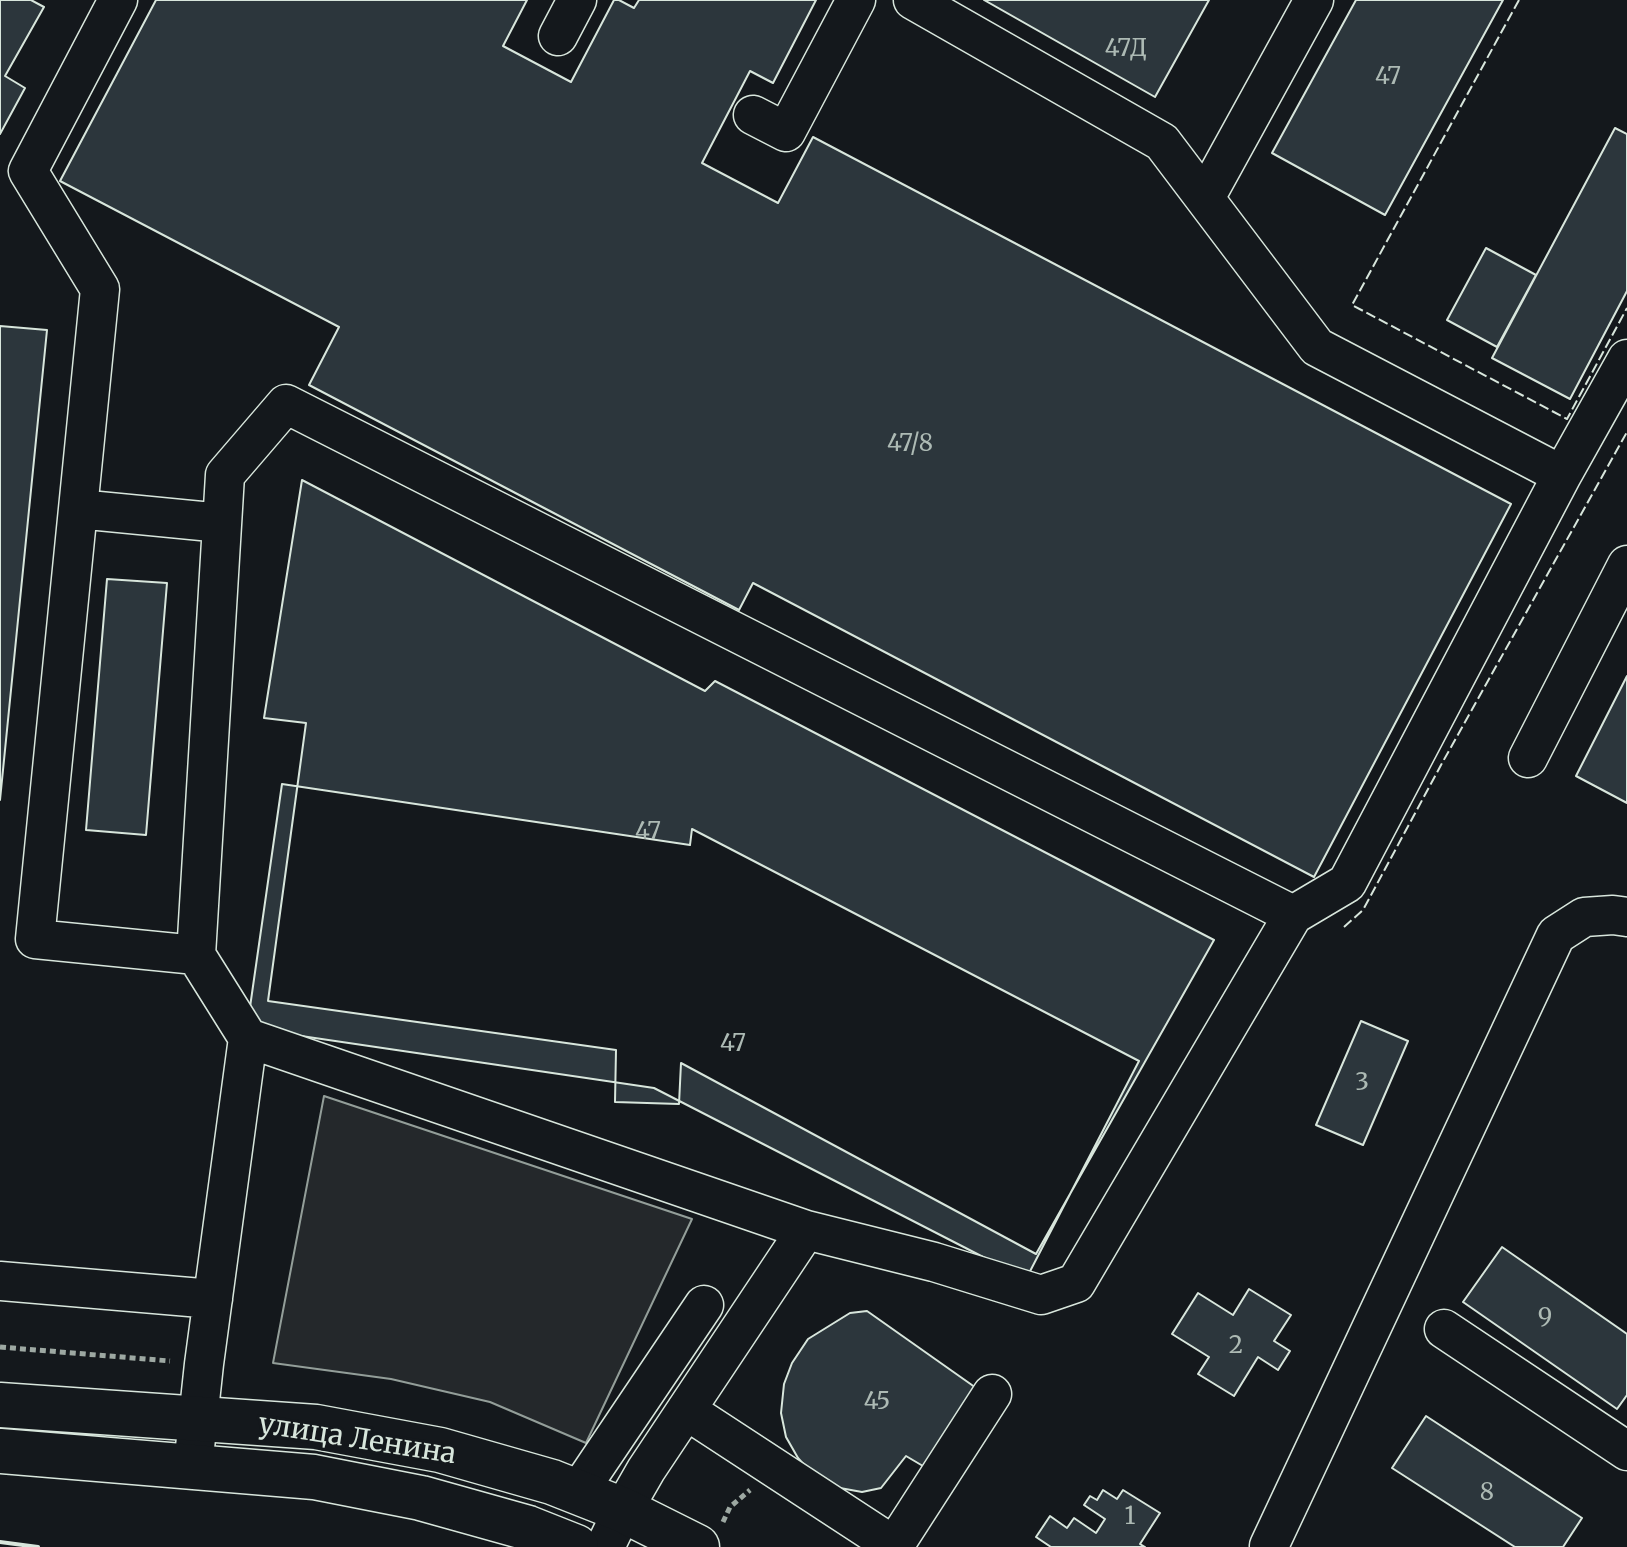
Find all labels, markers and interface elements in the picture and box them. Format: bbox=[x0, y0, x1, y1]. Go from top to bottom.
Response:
house number: 47Д bbox=[1105, 35, 1147, 63]
house number: 47 bbox=[1375, 63, 1401, 91]
house number: 47/8 bbox=[887, 430, 933, 458]
house number: 47 bbox=[635, 818, 661, 846]
house number: 47 bbox=[720, 1030, 746, 1058]
house number: 3 bbox=[1355, 1069, 1369, 1097]
house number: 9 bbox=[1538, 1304, 1552, 1332]
house number: 2 bbox=[1229, 1332, 1243, 1360]
house number: 45 bbox=[864, 1388, 890, 1416]
street label: улица Ленина bbox=[256, 1408, 458, 1472]
house number: 8 bbox=[1480, 1479, 1494, 1507]
house number: 1 bbox=[1125, 1503, 1135, 1531]

